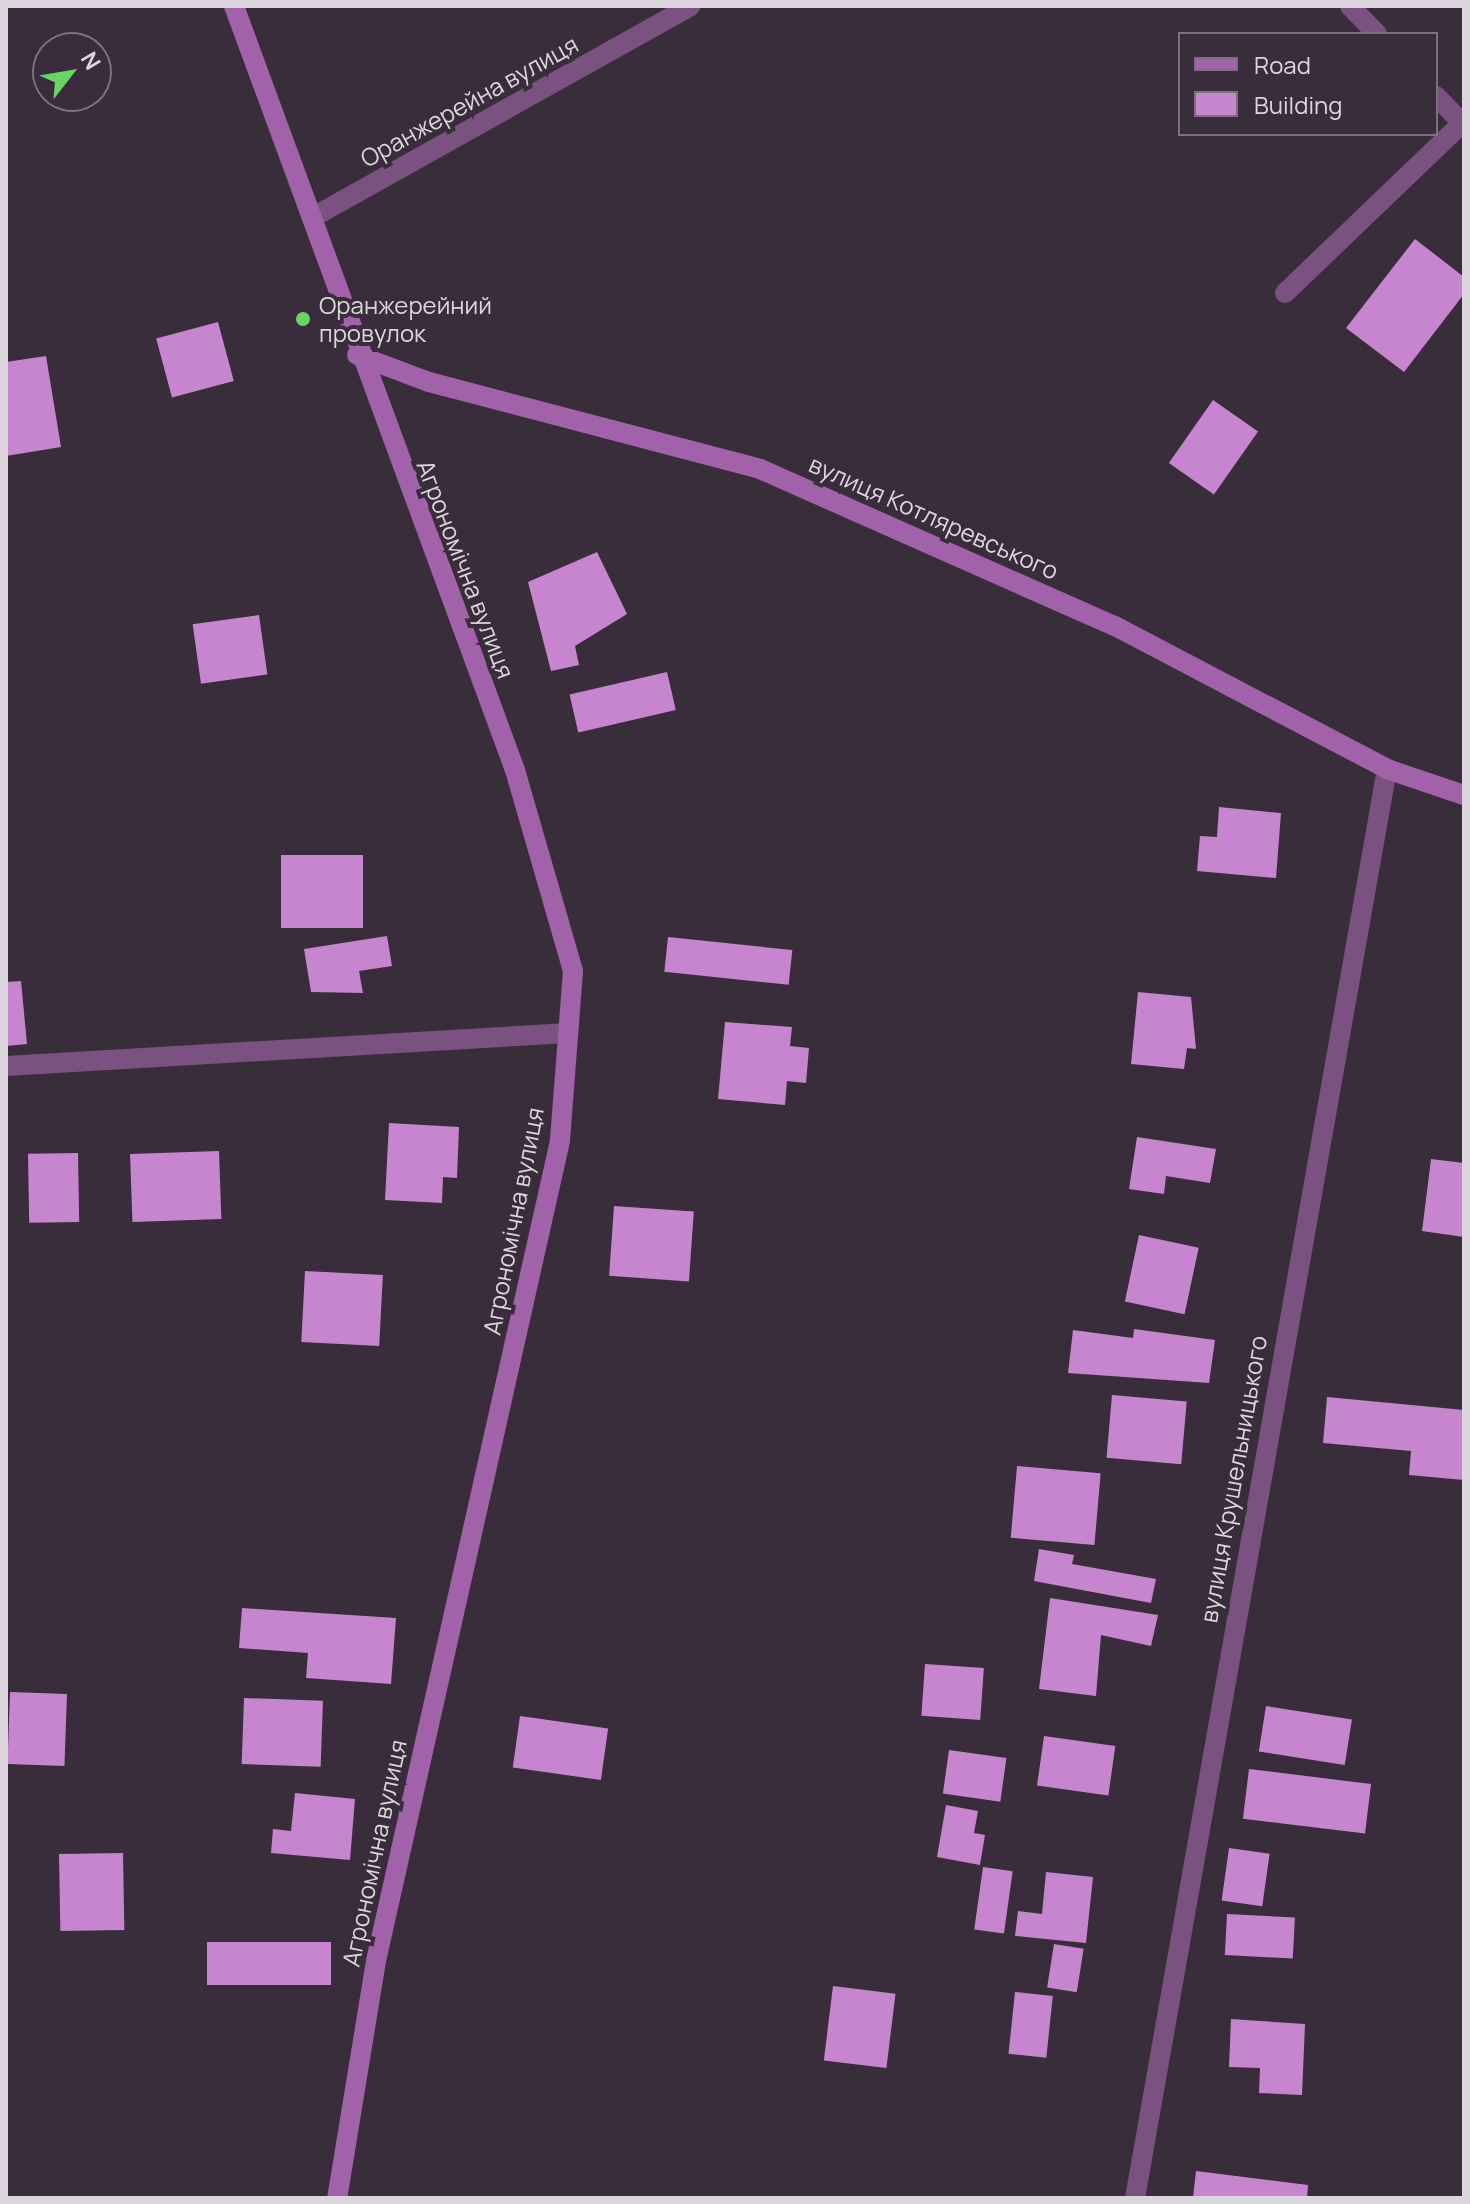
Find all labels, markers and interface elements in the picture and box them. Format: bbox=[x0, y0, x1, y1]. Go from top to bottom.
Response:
street label: Оранжерейна вулиця bbox=[355, 29, 583, 173]
north arrow bbox=[32, 32, 112, 112]
legend bbox=[1178, 32, 1438, 136]
text: N bbox=[74, 46, 108, 75]
text: Road bbox=[1254, 48, 1311, 81]
text: Building bbox=[1254, 88, 1342, 121]
place label: Оранжерейний провулок bbox=[319, 291, 492, 347]
marker: Оранжерейний провулок bbox=[294, 310, 312, 328]
street label: вулиця Котляревського bbox=[805, 449, 1063, 585]
street label: Агрономічна вулиця bbox=[411, 456, 521, 682]
street label: Агрономічна вулиця bbox=[477, 1105, 549, 1337]
street label: вулиця Крушельницького bbox=[1194, 1333, 1272, 1625]
street label: Агрономічна вулиця bbox=[336, 1737, 412, 1969]

